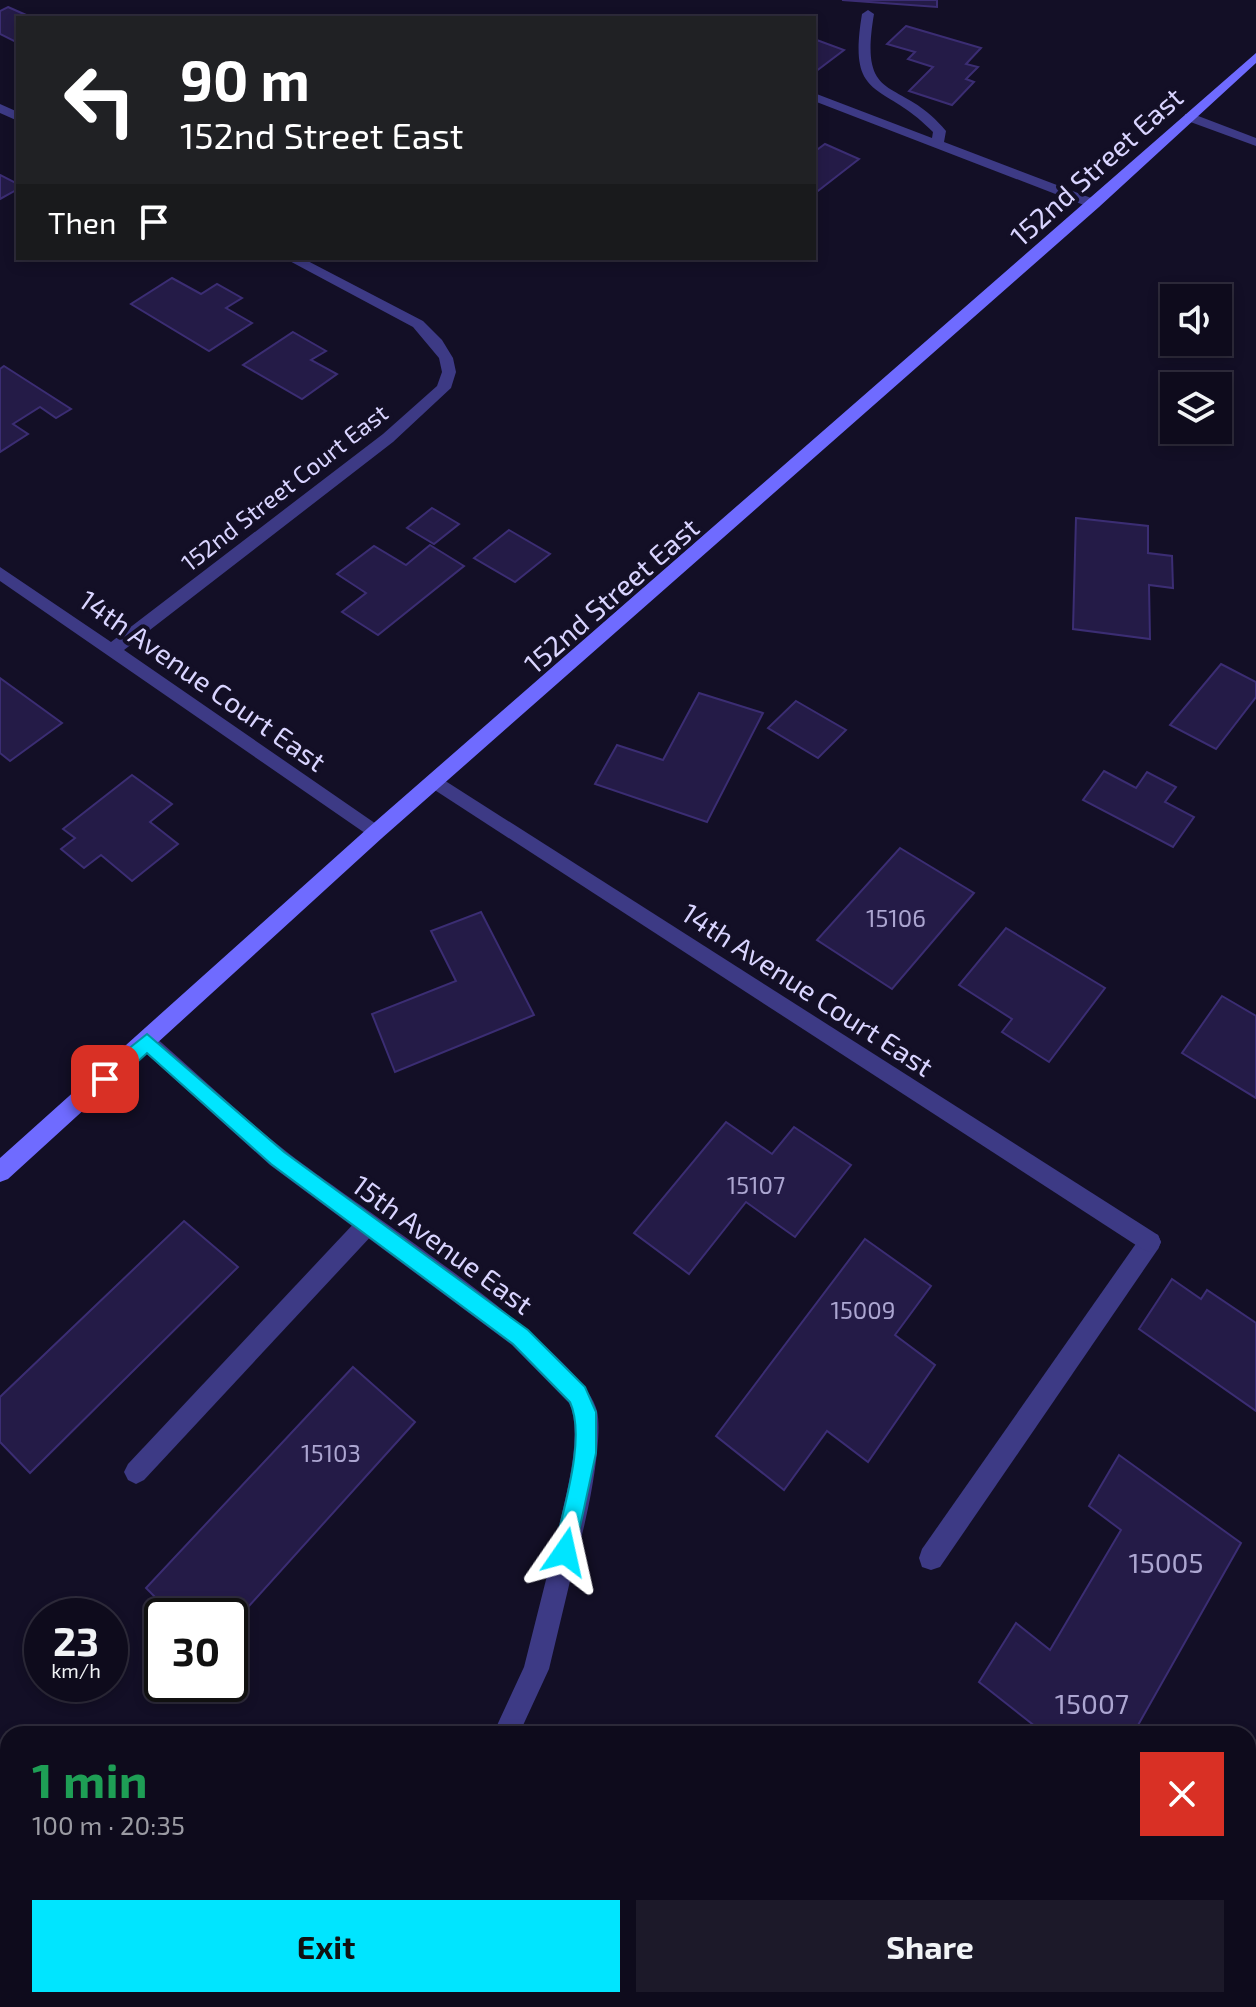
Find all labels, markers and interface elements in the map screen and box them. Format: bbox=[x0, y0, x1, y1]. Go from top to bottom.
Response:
text: 90 m bbox=[180, 45, 310, 112]
icon: left bbox=[48, 48, 152, 152]
street label: 152nd Street East bbox=[1003, 80, 1189, 252]
text: 152nd Street East bbox=[180, 113, 463, 156]
icon: arrive bbox=[132, 200, 176, 244]
text: Then bbox=[48, 204, 116, 240]
map controls bbox=[1160, 284, 1232, 444]
button: sound bbox=[1160, 284, 1232, 356]
button: layers bbox=[1160, 372, 1232, 444]
street label: 152nd Street Court East bbox=[175, 397, 393, 577]
street label: 152nd Street East bbox=[517, 510, 705, 680]
street label: 14th Avenue Court East bbox=[73, 582, 333, 778]
street label: 14th Avenue Court East bbox=[676, 895, 940, 1083]
house number: 15106 bbox=[866, 903, 926, 932]
pin bbox=[71, 1045, 139, 1113]
icon: arrive bbox=[83, 1057, 127, 1101]
street label: 15th Avenue East bbox=[346, 1167, 540, 1321]
house number: 15107 bbox=[727, 1170, 785, 1199]
house number: 15009 bbox=[830, 1295, 896, 1324]
house number: 15103 bbox=[301, 1438, 361, 1467]
position arrow bbox=[523, 1510, 607, 1594]
house number: 15005 bbox=[1129, 1545, 1203, 1579]
speed limit sign: 30 bbox=[144, 1598, 248, 1702]
text: 23 bbox=[53, 1616, 99, 1664]
text: km/h bbox=[51, 1658, 101, 1682]
house number: 15007 bbox=[1055, 1686, 1129, 1720]
text: 1 min bbox=[32, 1750, 148, 1808]
button: close bbox=[1140, 1752, 1224, 1836]
text: 100 m · 20:35 bbox=[32, 1809, 185, 1840]
button: Exit bbox=[32, 1900, 620, 1992]
button: Share bbox=[636, 1900, 1224, 1992]

